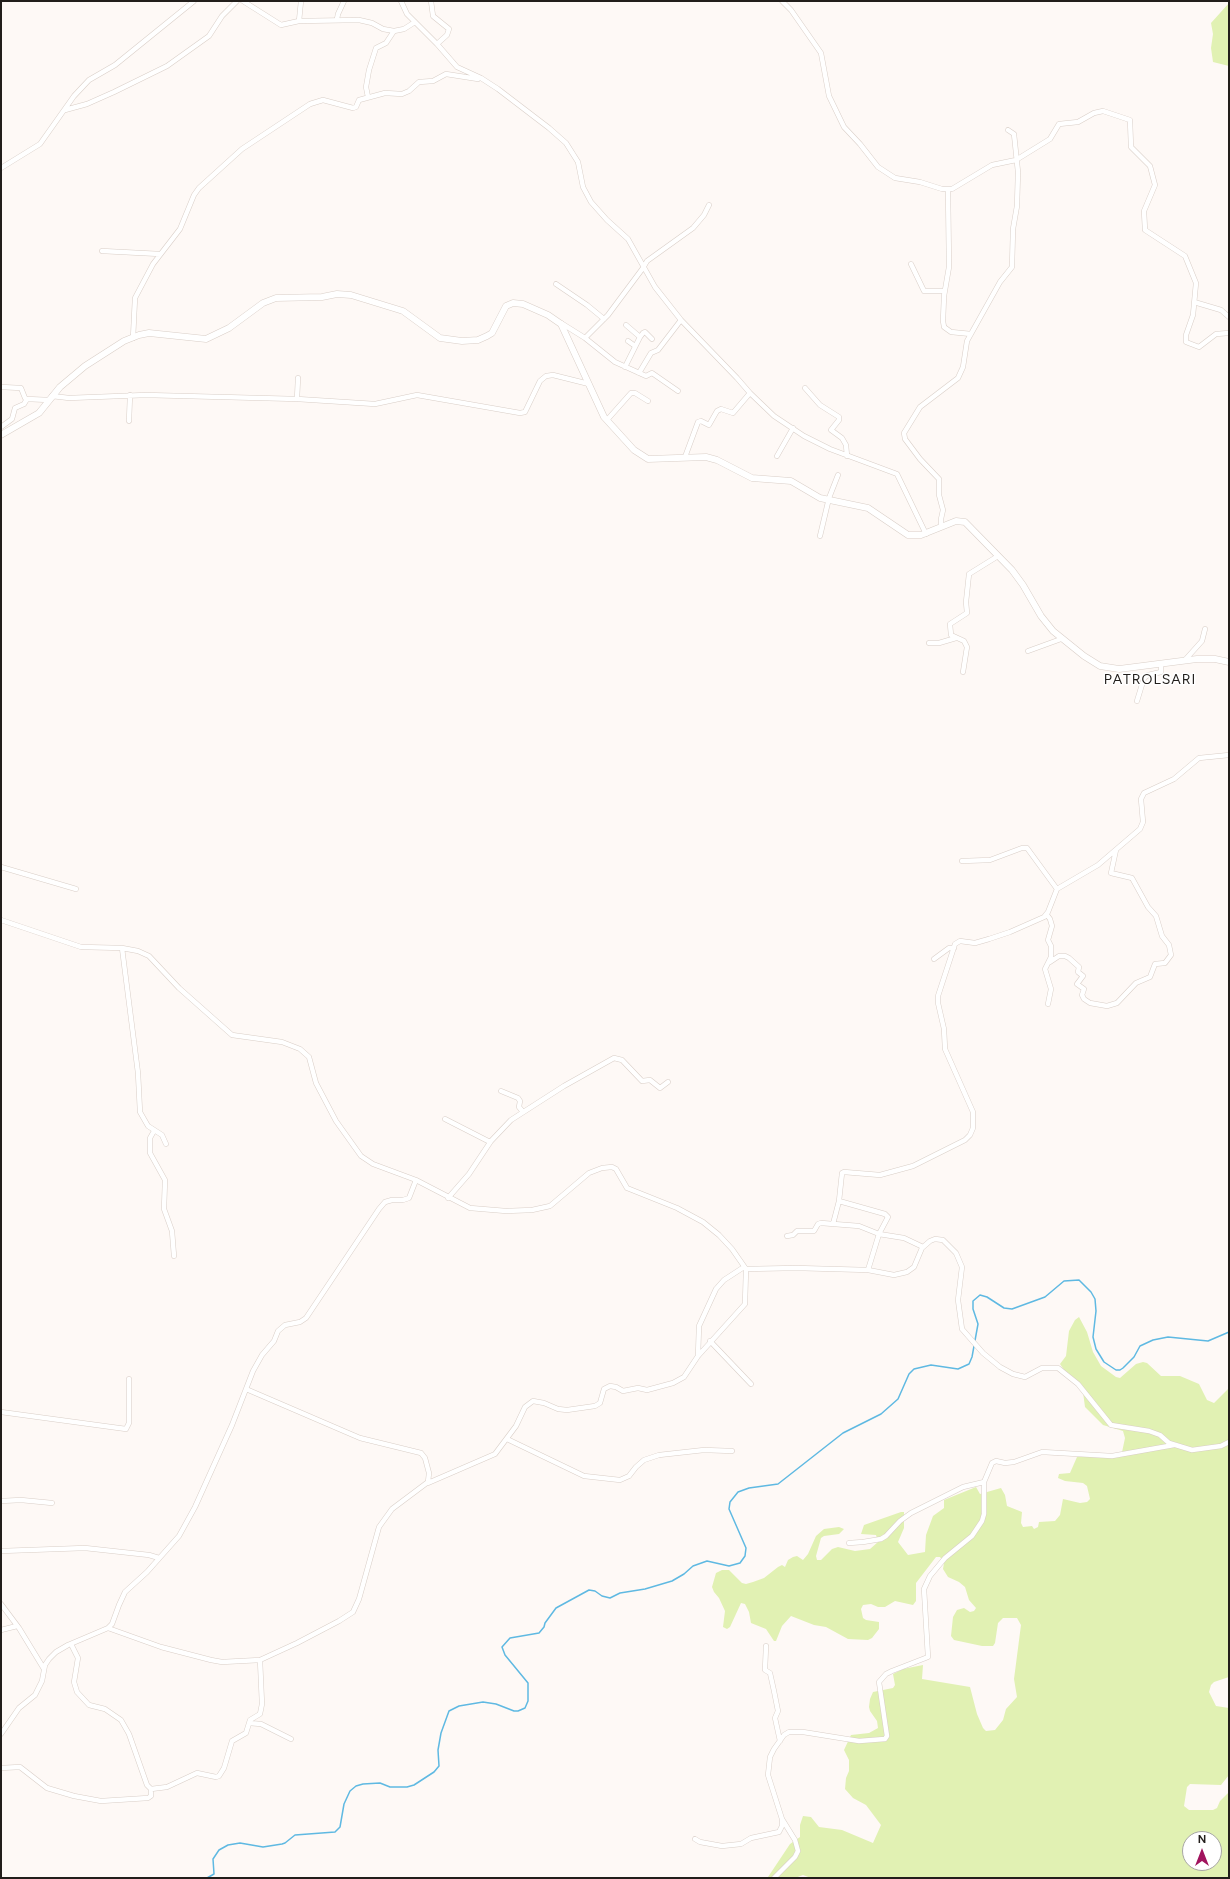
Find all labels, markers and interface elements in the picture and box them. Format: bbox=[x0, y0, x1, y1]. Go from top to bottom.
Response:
district label: PATROLSARI bbox=[1104, 672, 1196, 688]
north arrow bbox=[1182, 1831, 1222, 1871]
text: N bbox=[1198, 1833, 1206, 1846]

